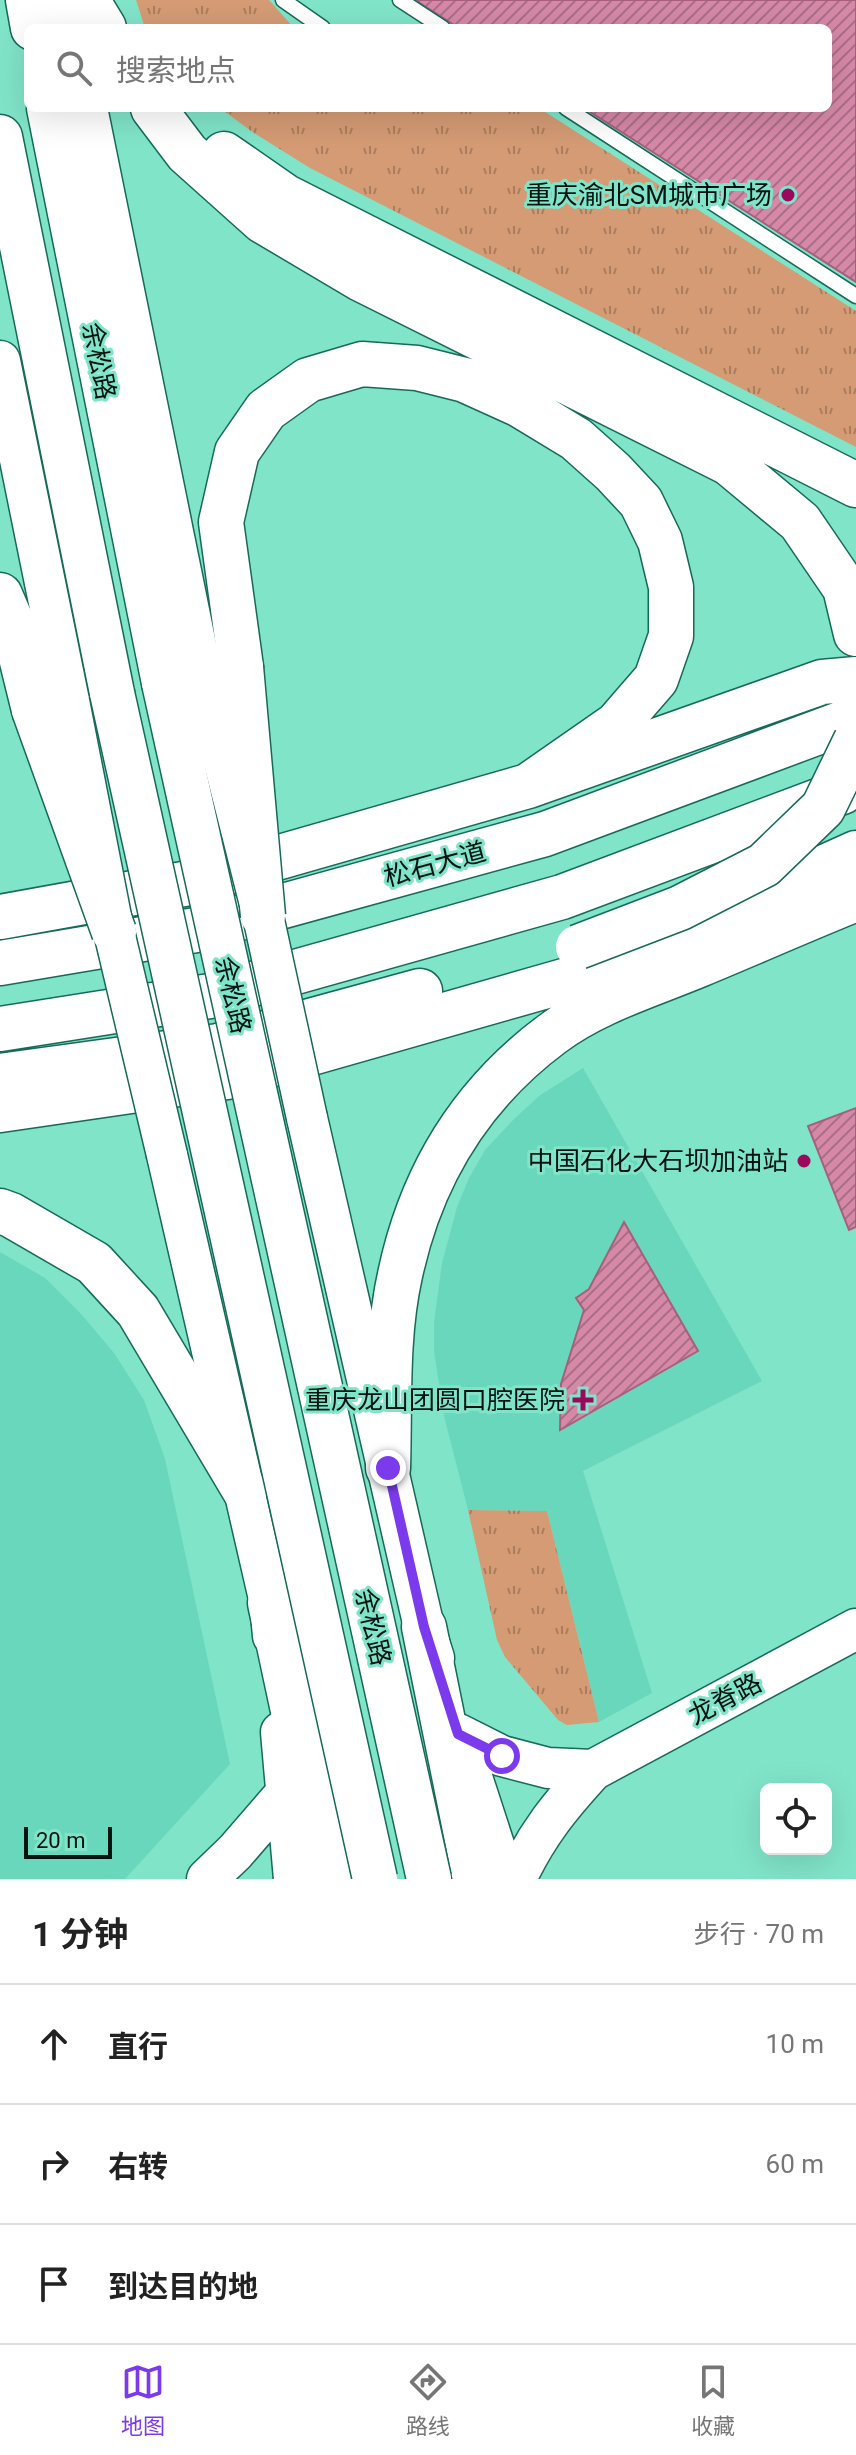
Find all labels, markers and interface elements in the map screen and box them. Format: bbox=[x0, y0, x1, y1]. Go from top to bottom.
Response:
search box bbox=[24, 24, 832, 112]
icon: search bbox=[52, 46, 96, 90]
text: 搜索地点 bbox=[116, 53, 236, 88]
place label: 重庆渝北SM城市广场 bbox=[526, 180, 772, 210]
marker: 重庆渝北SM城市广场 bbox=[779, 186, 797, 204]
street label: 余松路 bbox=[77, 320, 121, 402]
street label: 松石大道 bbox=[381, 836, 489, 892]
street label: 余松路 bbox=[210, 954, 256, 1036]
place label: 中国石化大石坝加油站 bbox=[528, 1146, 788, 1176]
marker: 中国石化大石坝加油站 bbox=[795, 1152, 813, 1170]
place label: 重庆龙山团圆口腔医院 bbox=[305, 1385, 565, 1415]
marker: 重庆龙山团圆口腔医院 bbox=[572, 1389, 594, 1411]
route end bbox=[370, 1450, 406, 1486]
street label: 余松路 bbox=[350, 1586, 396, 1668]
street label: 龙脊路 bbox=[684, 1667, 766, 1731]
route start bbox=[484, 1738, 520, 1774]
map controls bbox=[760, 1783, 832, 1855]
button: locate bbox=[760, 1783, 832, 1855]
scale bar bbox=[24, 1823, 112, 1859]
text: 20 m bbox=[36, 1828, 85, 1853]
text: 1 分钟 bbox=[32, 1914, 128, 1954]
text: 步行 · 70 m bbox=[694, 1919, 824, 1949]
icon: ahead bbox=[32, 2022, 76, 2066]
text: 直行 bbox=[108, 2029, 168, 2064]
text: 10 m bbox=[766, 2029, 824, 2059]
icon: right bbox=[32, 2142, 76, 2186]
text: 右转 bbox=[108, 2149, 168, 2184]
text: 60 m bbox=[766, 2149, 824, 2179]
icon: arrive bbox=[32, 2262, 76, 2306]
text: 到达目的地 bbox=[108, 2269, 258, 2304]
tab: 地图 bbox=[121, 2360, 165, 2440]
tab: 路线 bbox=[406, 2360, 450, 2440]
tab: 收藏 bbox=[691, 2360, 735, 2440]

